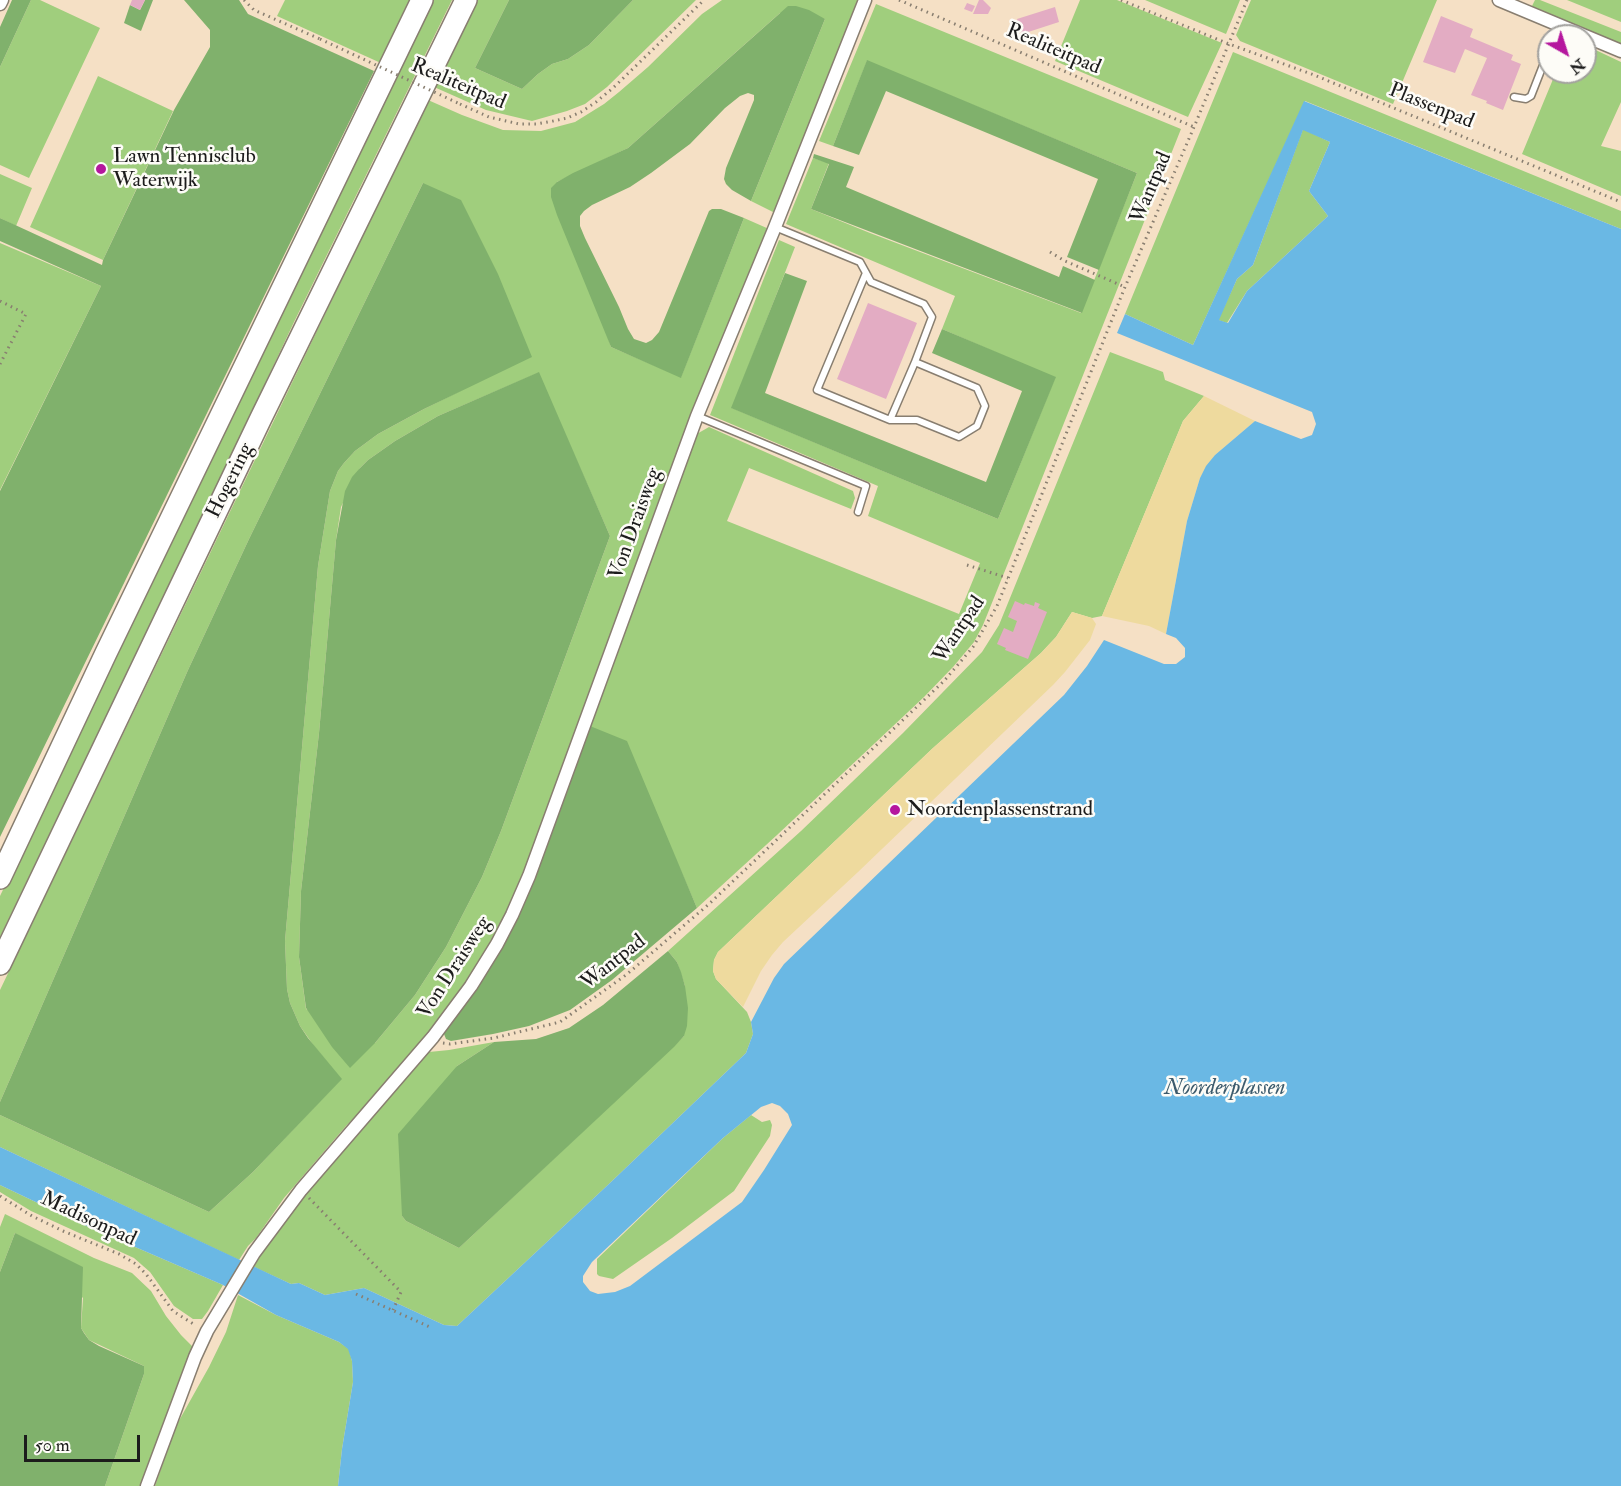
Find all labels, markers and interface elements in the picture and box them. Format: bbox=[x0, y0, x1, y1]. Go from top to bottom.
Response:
street label: Realiteitpad bbox=[1002, 19, 1104, 81]
north arrow bbox=[1537, 24, 1597, 84]
street label: Realiteitpad bbox=[407, 54, 509, 116]
text: N bbox=[1565, 54, 1589, 79]
street label: Plassenpad bbox=[1385, 78, 1477, 136]
place label: Lawn Tennisclub Waterwijk bbox=[113, 144, 256, 194]
street label: Wantpad bbox=[1126, 148, 1178, 228]
marker: Lawn Tennisclub Waterwijk bbox=[94, 162, 108, 176]
street label: Hogering bbox=[202, 439, 260, 523]
street label: Von Draisweg bbox=[604, 465, 668, 583]
street label: Wantpad bbox=[929, 592, 991, 668]
place label: Noordenplassenstrand bbox=[907, 797, 1093, 823]
marker: Noordenplassenstrand bbox=[888, 803, 902, 817]
street label: Von Draisweg bbox=[413, 912, 497, 1024]
street label: Wantpad bbox=[577, 930, 651, 996]
water label: Noorderplassen bbox=[1165, 1076, 1285, 1102]
street label: Madisonpad bbox=[36, 1187, 140, 1253]
scale bar bbox=[27, 1423, 142, 1461]
text: 50 m bbox=[35, 1434, 70, 1457]

